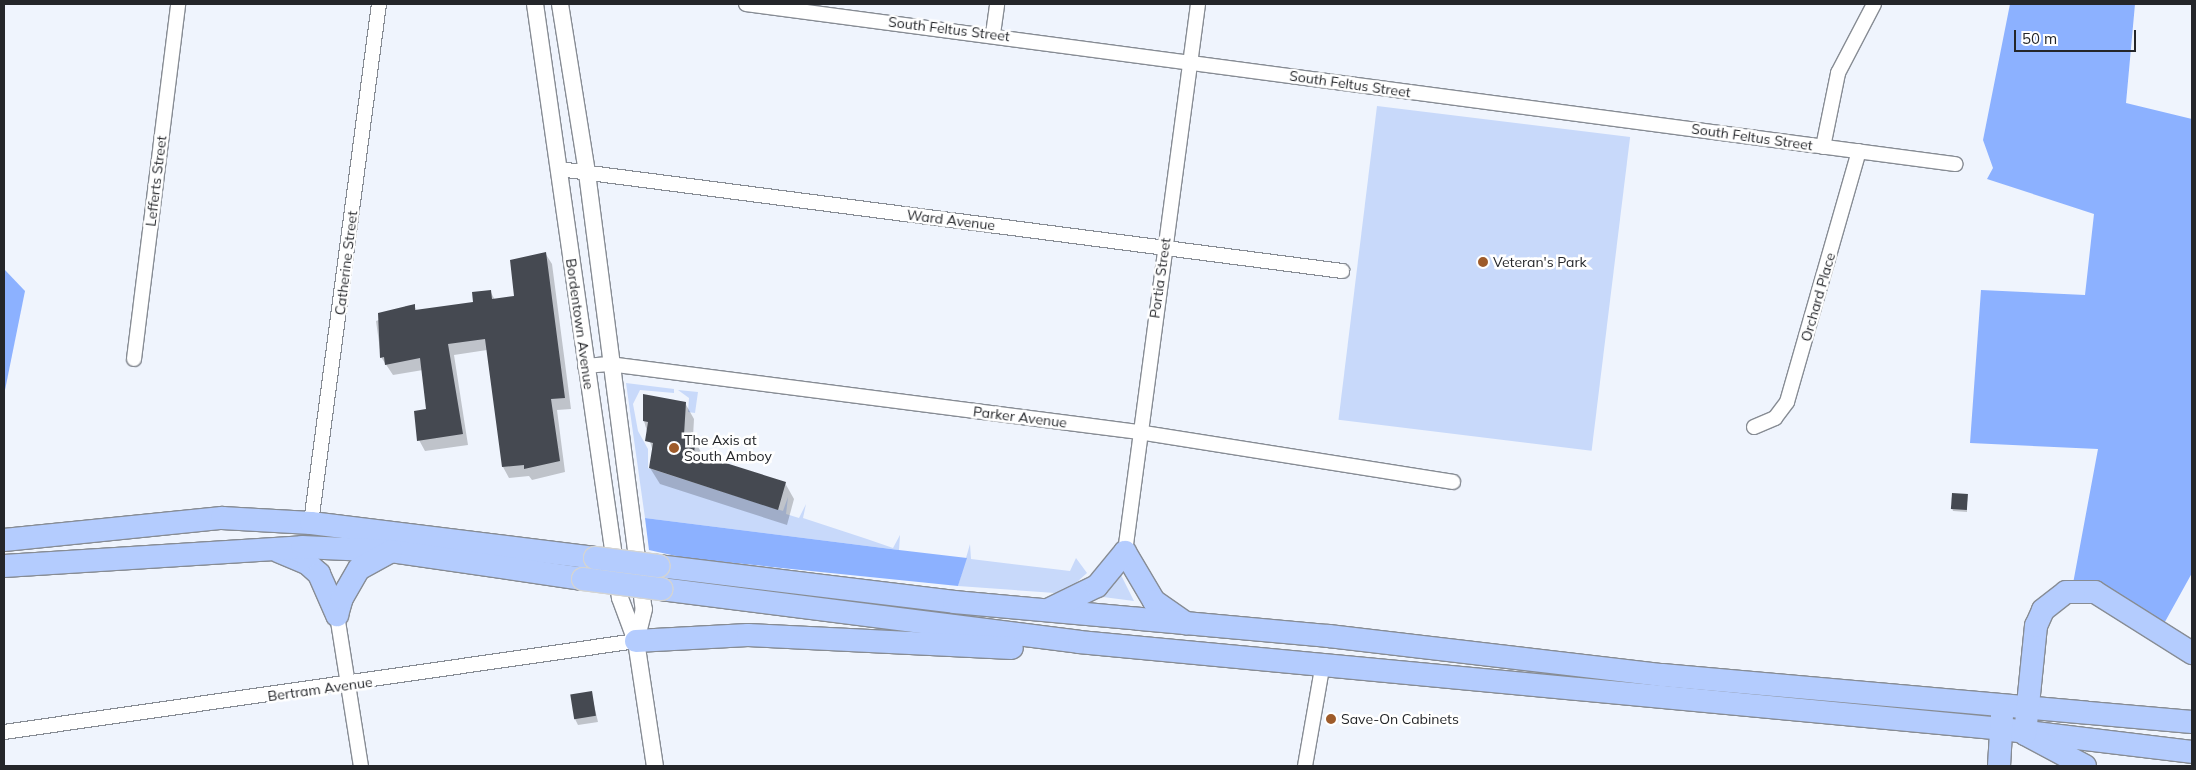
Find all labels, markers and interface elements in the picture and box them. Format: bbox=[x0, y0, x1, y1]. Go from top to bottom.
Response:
street label: South Feltus Street bbox=[887, 13, 1011, 45]
scale bar bbox=[2016, 20, 2138, 52]
text: 50 m bbox=[2022, 29, 2057, 48]
street label: South Feltus Street bbox=[1288, 67, 1412, 101]
street label: South Feltus Street bbox=[1690, 120, 1814, 154]
street label: Lefferts Street bbox=[142, 135, 170, 227]
street label: Ward Avenue bbox=[906, 206, 996, 234]
street label: Catherine Street bbox=[331, 210, 361, 316]
street label: Portia Street bbox=[1146, 237, 1174, 319]
street label: Orchard Place bbox=[1797, 251, 1839, 343]
place label: Veteran's Park bbox=[1493, 254, 1587, 270]
marker: Veteran's Park bbox=[1477, 256, 1489, 268]
street label: Bordentown Avenue bbox=[562, 257, 598, 391]
street label: Parker Avenue bbox=[972, 403, 1068, 431]
place label: The Axis at South Amboy bbox=[684, 432, 772, 464]
marker: The Axis at South Amboy bbox=[668, 442, 680, 454]
street label: Bertram Avenue bbox=[267, 673, 373, 705]
place label: Save-On Cabinets bbox=[1341, 711, 1459, 727]
marker: Save-On Cabinets bbox=[1325, 713, 1337, 725]

